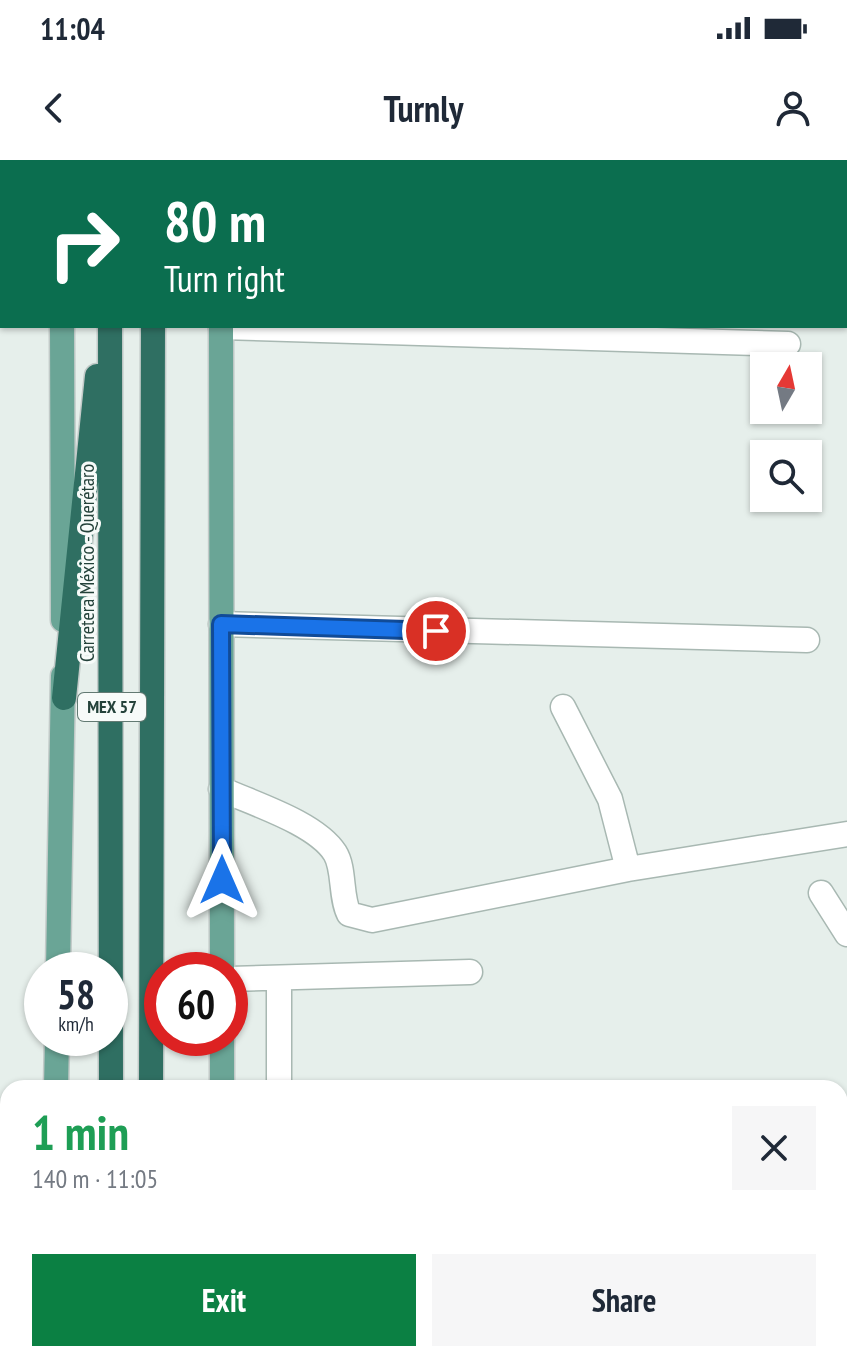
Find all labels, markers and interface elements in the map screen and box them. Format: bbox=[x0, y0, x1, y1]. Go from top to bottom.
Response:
text: 11:04 bbox=[40, 9, 105, 48]
text: Turnly bbox=[384, 85, 463, 132]
icon: back bbox=[32, 86, 76, 130]
icon: person bbox=[771, 86, 815, 130]
text: 80 m bbox=[164, 185, 266, 257]
icon: right bbox=[32, 192, 136, 296]
text: Turn right bbox=[164, 255, 285, 302]
north arrow bbox=[750, 352, 822, 424]
map controls bbox=[750, 352, 822, 512]
button: search bbox=[750, 440, 822, 512]
street label: Carretera México - Querétaro bbox=[74, 464, 100, 662]
pin bbox=[402, 597, 470, 665]
icon: arrive bbox=[414, 609, 458, 653]
road number: MEX 57 bbox=[78, 693, 146, 721]
position arrow bbox=[180, 838, 264, 922]
speed limit sign: 60 bbox=[144, 952, 248, 1056]
text: 58 bbox=[57, 968, 95, 1020]
text: km/h bbox=[58, 1011, 94, 1037]
text: 1 min bbox=[32, 1101, 129, 1163]
button: close bbox=[732, 1106, 816, 1190]
text: 140 m · 11:05 bbox=[32, 1162, 158, 1195]
button: Exit bbox=[32, 1254, 416, 1346]
button: Share bbox=[432, 1254, 816, 1346]

